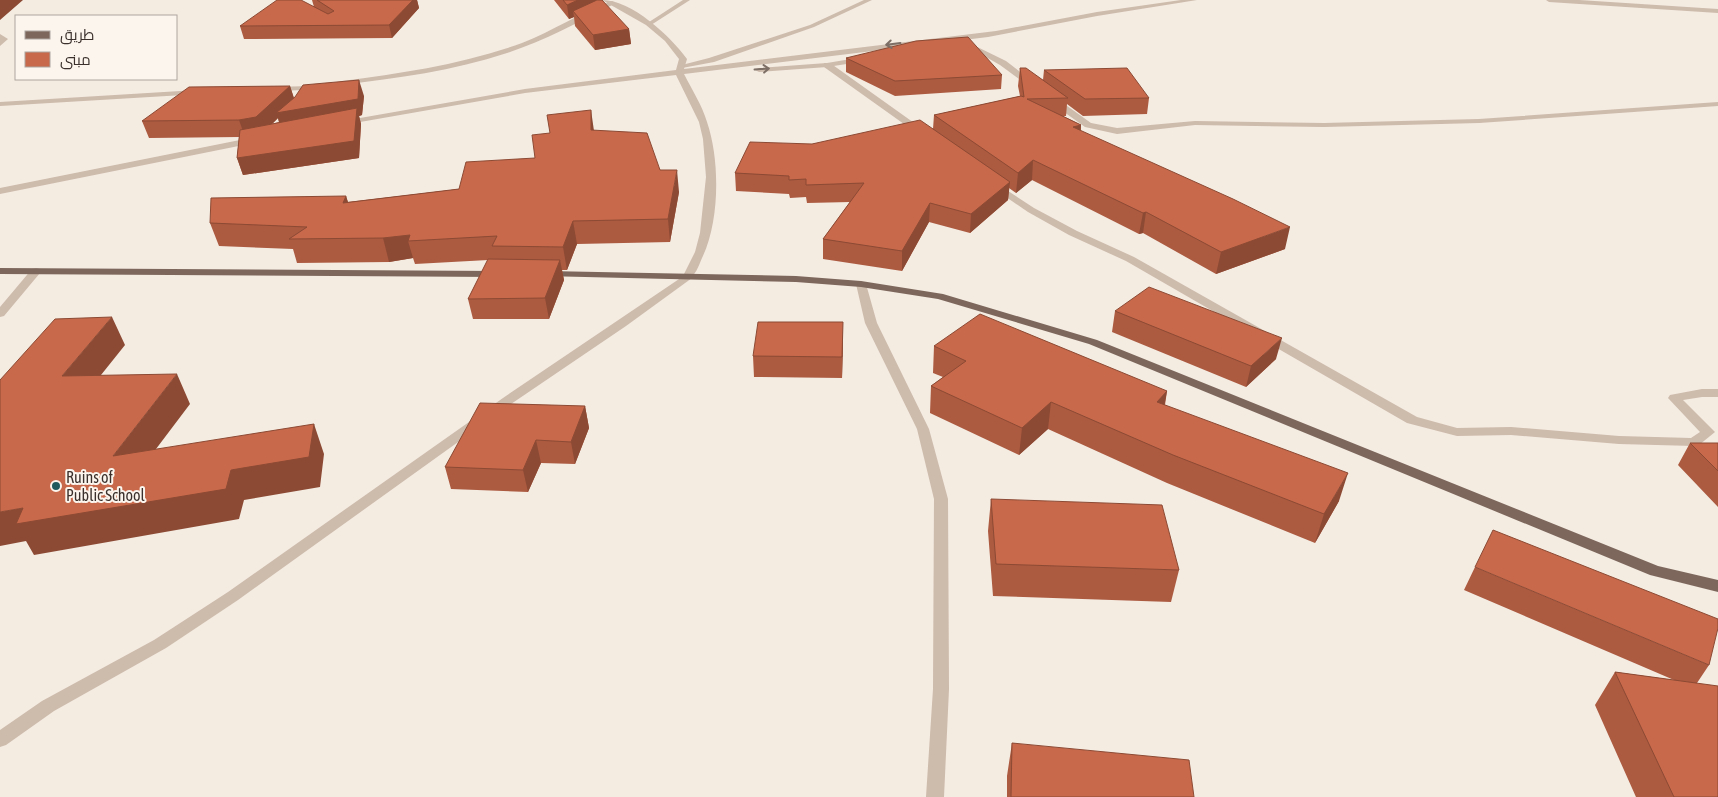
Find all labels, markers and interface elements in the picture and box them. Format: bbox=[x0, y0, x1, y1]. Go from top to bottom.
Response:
legend bbox=[15, 15, 178, 80]
text: طريق bbox=[60, 26, 94, 45]
one-way arrow bbox=[886, 39, 902, 49]
text: مبنى bbox=[60, 51, 91, 70]
one-way arrow bbox=[754, 65, 770, 74]
place label: Ruins of Public School bbox=[66, 468, 146, 504]
marker: Ruins of Public School bbox=[50, 480, 62, 492]

